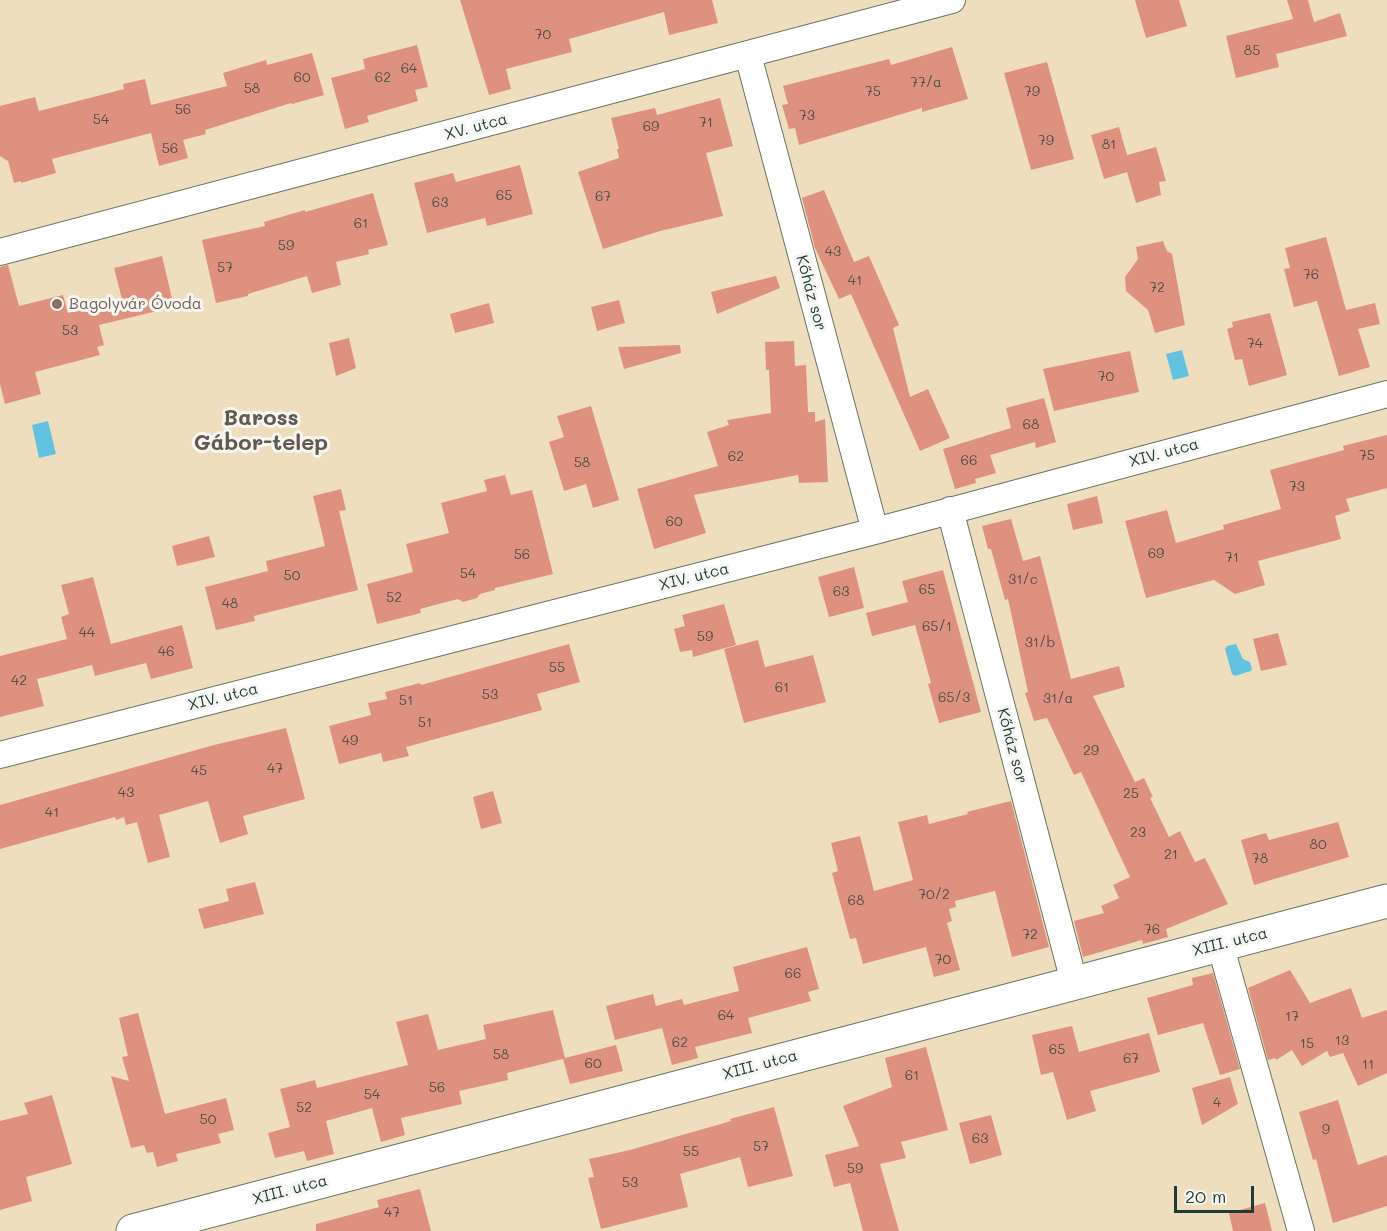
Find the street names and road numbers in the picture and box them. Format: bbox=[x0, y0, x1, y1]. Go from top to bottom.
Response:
street label: XV. utca bbox=[442, 109, 510, 145]
street label: Kőház sor bbox=[792, 253, 830, 333]
street label: XIV. utca bbox=[1127, 434, 1201, 472]
street label: XIV. utca bbox=[657, 559, 731, 595]
street label: XIV. utca bbox=[186, 679, 260, 715]
street label: Kőház sor bbox=[993, 706, 1031, 786]
street label: XIII. utca bbox=[1190, 923, 1270, 961]
street label: XIII. utca bbox=[720, 1046, 800, 1084]
street label: XIII. utca bbox=[250, 1171, 330, 1209]

